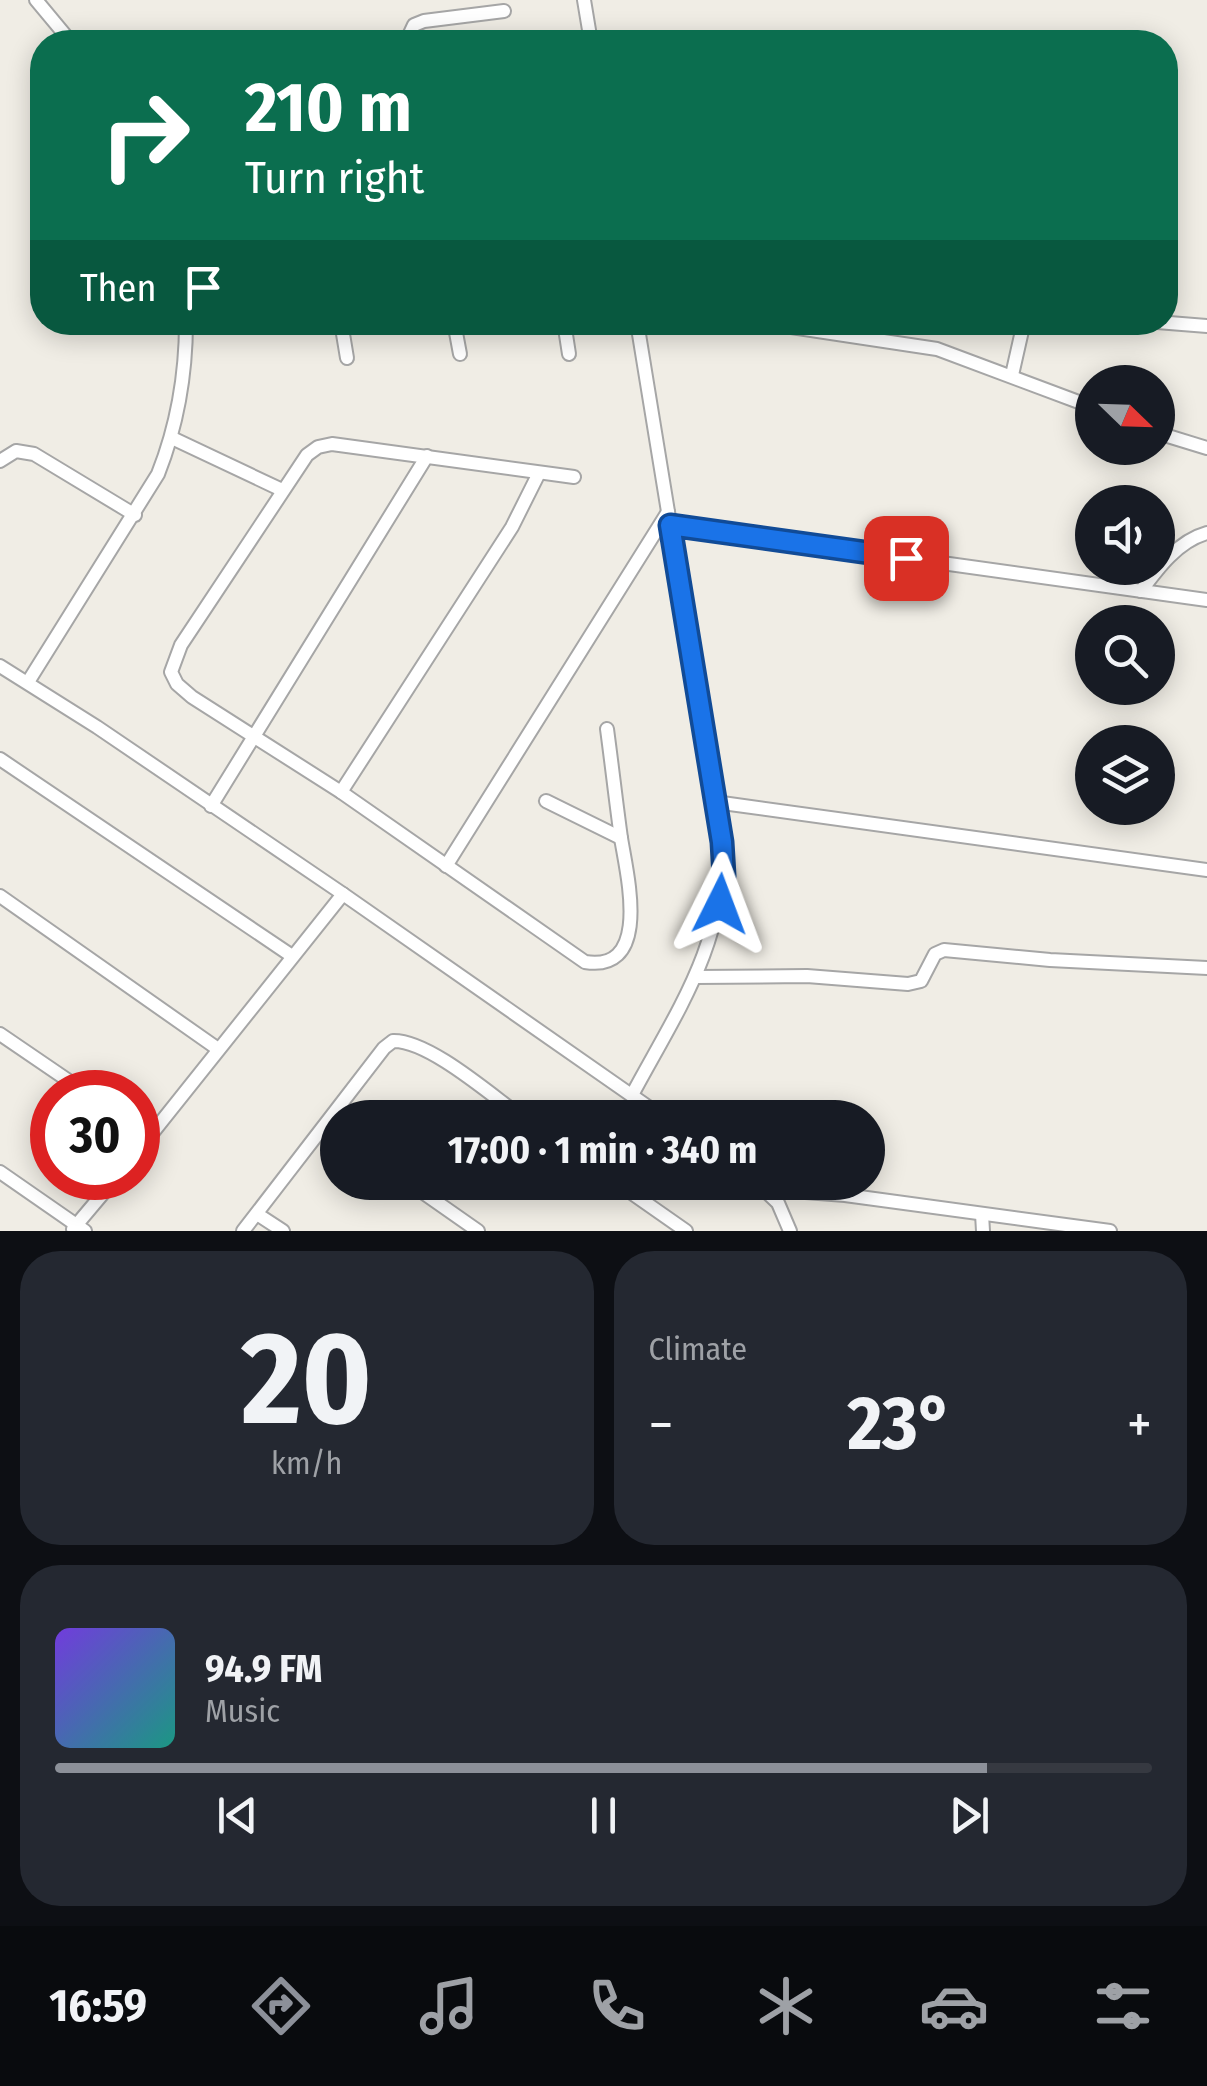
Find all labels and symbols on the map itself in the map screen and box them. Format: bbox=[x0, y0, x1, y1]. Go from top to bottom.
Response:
north arrow bbox=[1075, 365, 1175, 465]
pin bbox=[864, 516, 949, 601]
position arrow bbox=[668, 852, 772, 956]
speed limit sign: 30 bbox=[30, 1070, 160, 1200]

